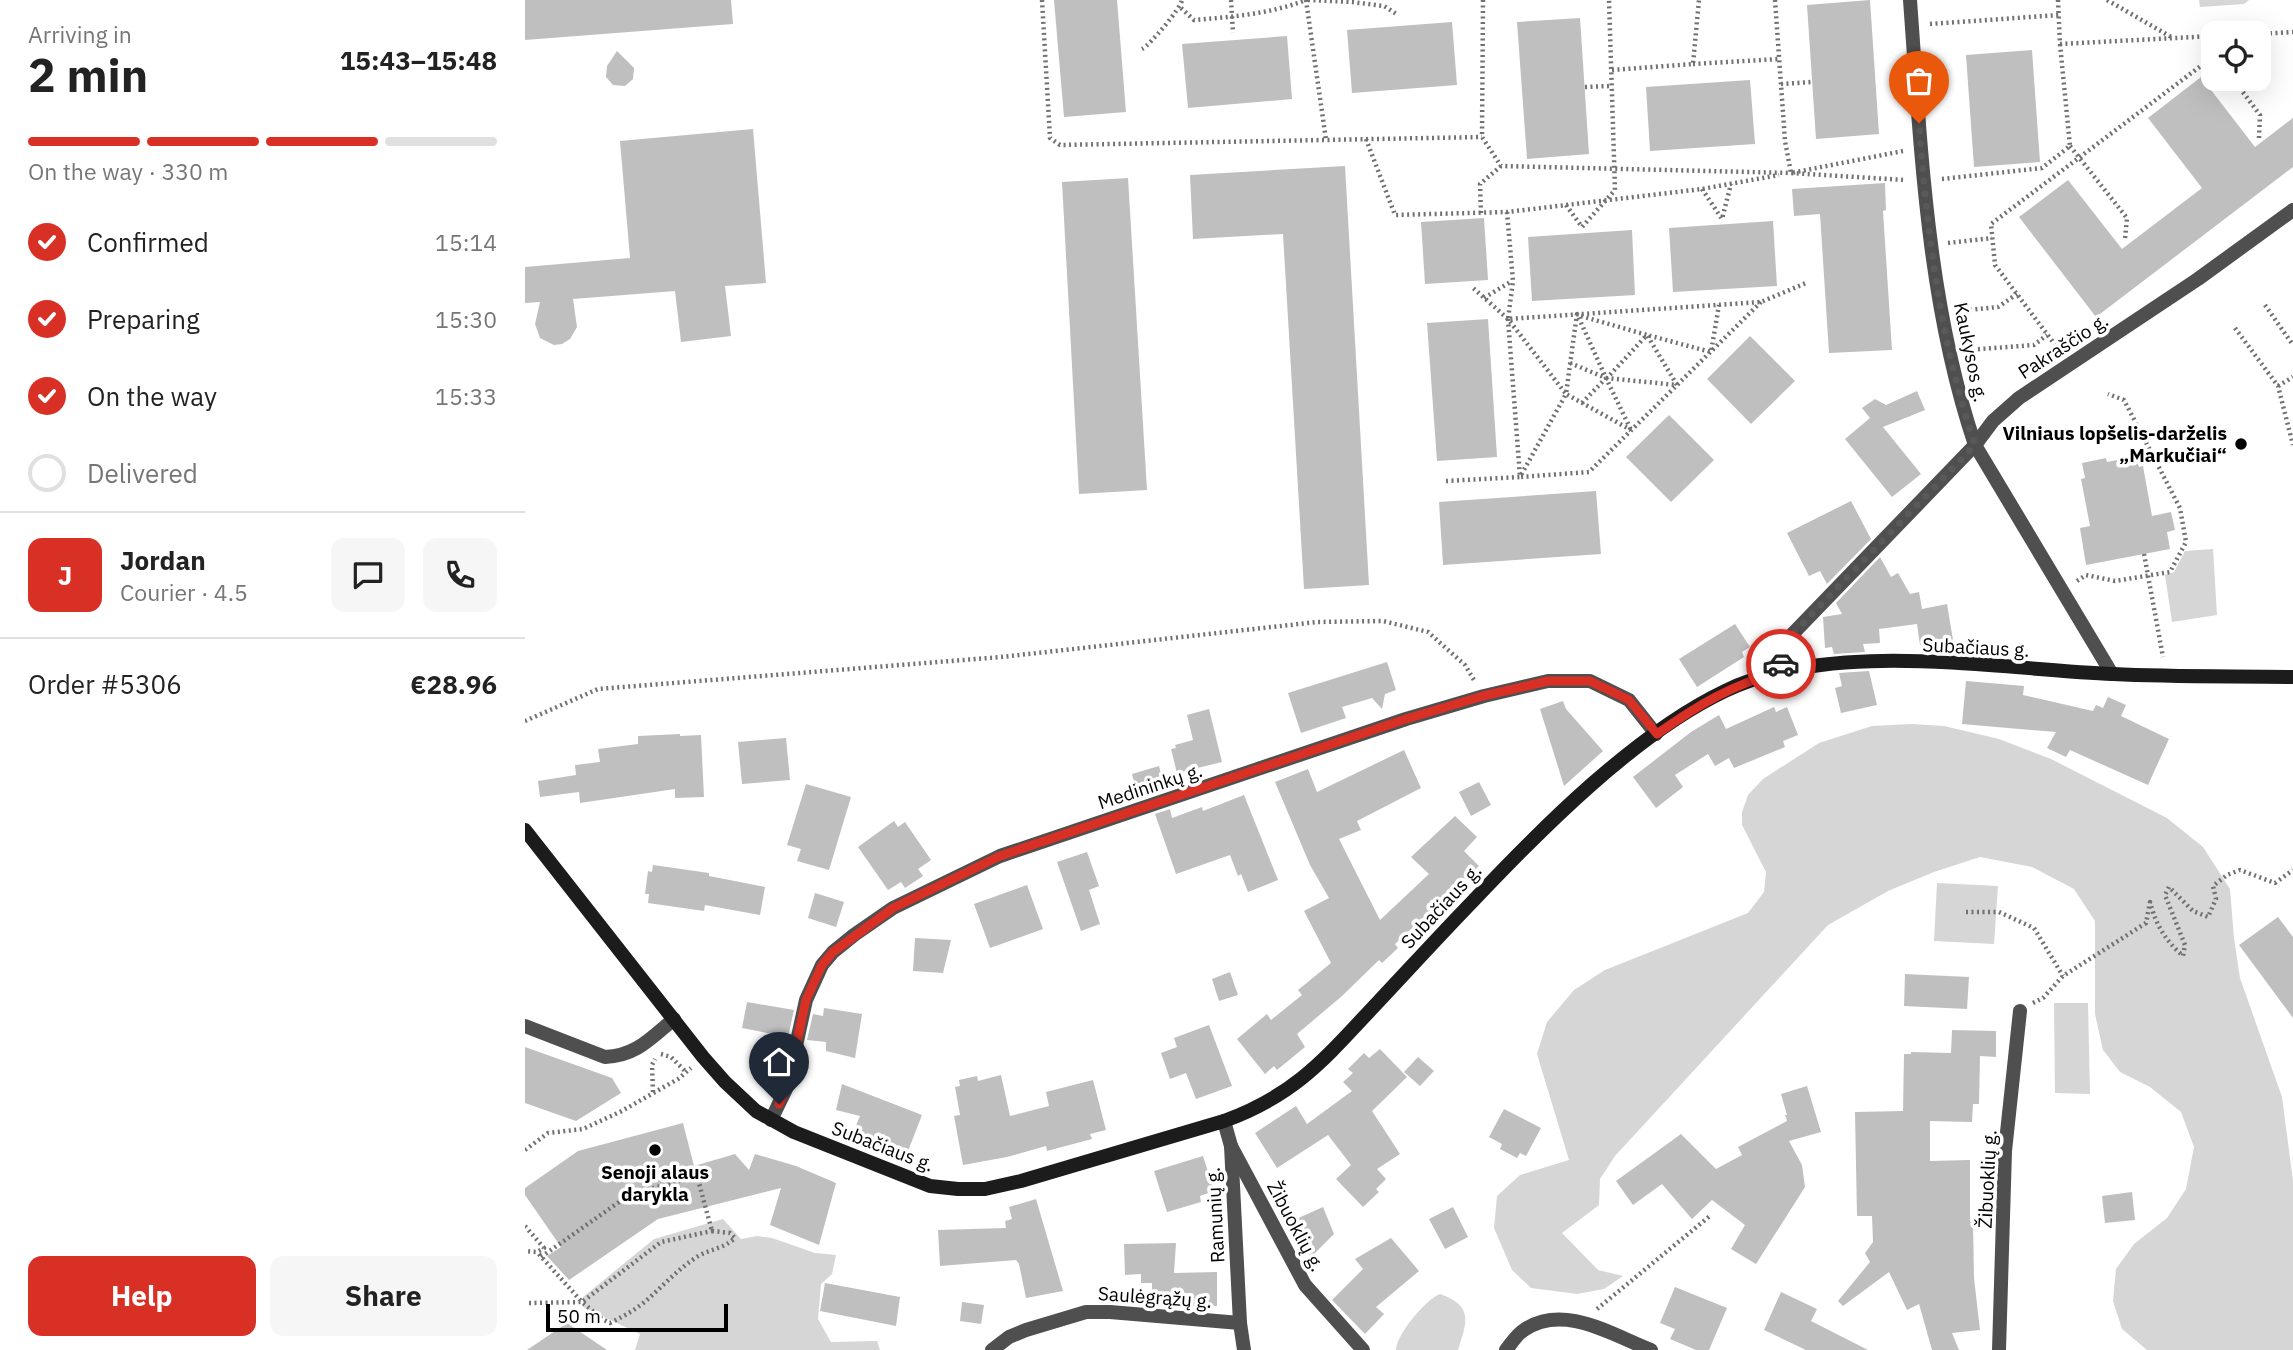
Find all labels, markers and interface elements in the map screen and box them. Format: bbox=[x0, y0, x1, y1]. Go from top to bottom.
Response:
text: Arriving in bbox=[28, 19, 132, 49]
map controls bbox=[2201, 21, 2271, 91]
button: locate bbox=[2201, 21, 2271, 91]
text: 15:43–15:48 bbox=[340, 43, 497, 77]
text: 2 min bbox=[28, 45, 148, 105]
pin bbox=[1889, 51, 1949, 123]
icon: bag bbox=[1900, 62, 1938, 100]
text: On the way · 330 m bbox=[28, 156, 228, 186]
icon: check bbox=[28, 223, 66, 261]
text: Confirmed bbox=[87, 225, 209, 259]
text: 15:14 bbox=[435, 227, 497, 257]
icon: check bbox=[28, 300, 66, 338]
street label: Kaukysos g. bbox=[1949, 300, 1993, 404]
text: Preparing bbox=[87, 302, 200, 336]
text: 15:30 bbox=[435, 304, 497, 334]
street label: Pakraščio g. bbox=[2013, 308, 2113, 384]
icon: check bbox=[28, 377, 66, 415]
text: On the way bbox=[87, 379, 217, 413]
text: 15:33 bbox=[435, 381, 497, 411]
place label: Vilniaus lopšelis-darželis „Markučiai“ bbox=[2003, 421, 2227, 467]
marker: Vilniaus lopšelis-darželis „Markučiai“ bbox=[2233, 436, 2249, 452]
text: Delivered bbox=[87, 456, 198, 490]
button: chat bbox=[331, 538, 405, 612]
button: phone bbox=[423, 538, 497, 612]
text: Jordan bbox=[120, 543, 206, 577]
text: J bbox=[58, 558, 72, 592]
text: Courier · 4.5 bbox=[120, 577, 248, 607]
courier bbox=[1746, 629, 1816, 699]
street label: Subačiaus g. bbox=[1922, 632, 2030, 662]
icon: car bbox=[1762, 645, 1800, 683]
text: Order #5306 bbox=[28, 667, 182, 701]
text: €28.96 bbox=[410, 667, 497, 701]
street label: Medininkų g. bbox=[1095, 758, 1205, 814]
street label: Subačiaus g. bbox=[1396, 859, 1486, 953]
pin bbox=[749, 1032, 809, 1104]
icon: home bbox=[760, 1043, 798, 1081]
street label: Subačiaus g. bbox=[829, 1116, 937, 1176]
street label: Žibuoklių g. bbox=[1972, 1129, 2002, 1229]
marker: Senoji alaus darykla bbox=[647, 1142, 663, 1158]
place label: Senoji alaus darykla bbox=[601, 1160, 709, 1206]
street label: Ramunių g. bbox=[1201, 1167, 1229, 1263]
street label: Žibuoklių g. bbox=[1262, 1177, 1330, 1275]
button: Help bbox=[28, 1256, 256, 1336]
button: Share bbox=[270, 1256, 497, 1336]
street label: Saulėgrąžų g. bbox=[1097, 1281, 1213, 1313]
scale bar bbox=[546, 1301, 728, 1333]
text: 50 m bbox=[557, 1304, 601, 1328]

